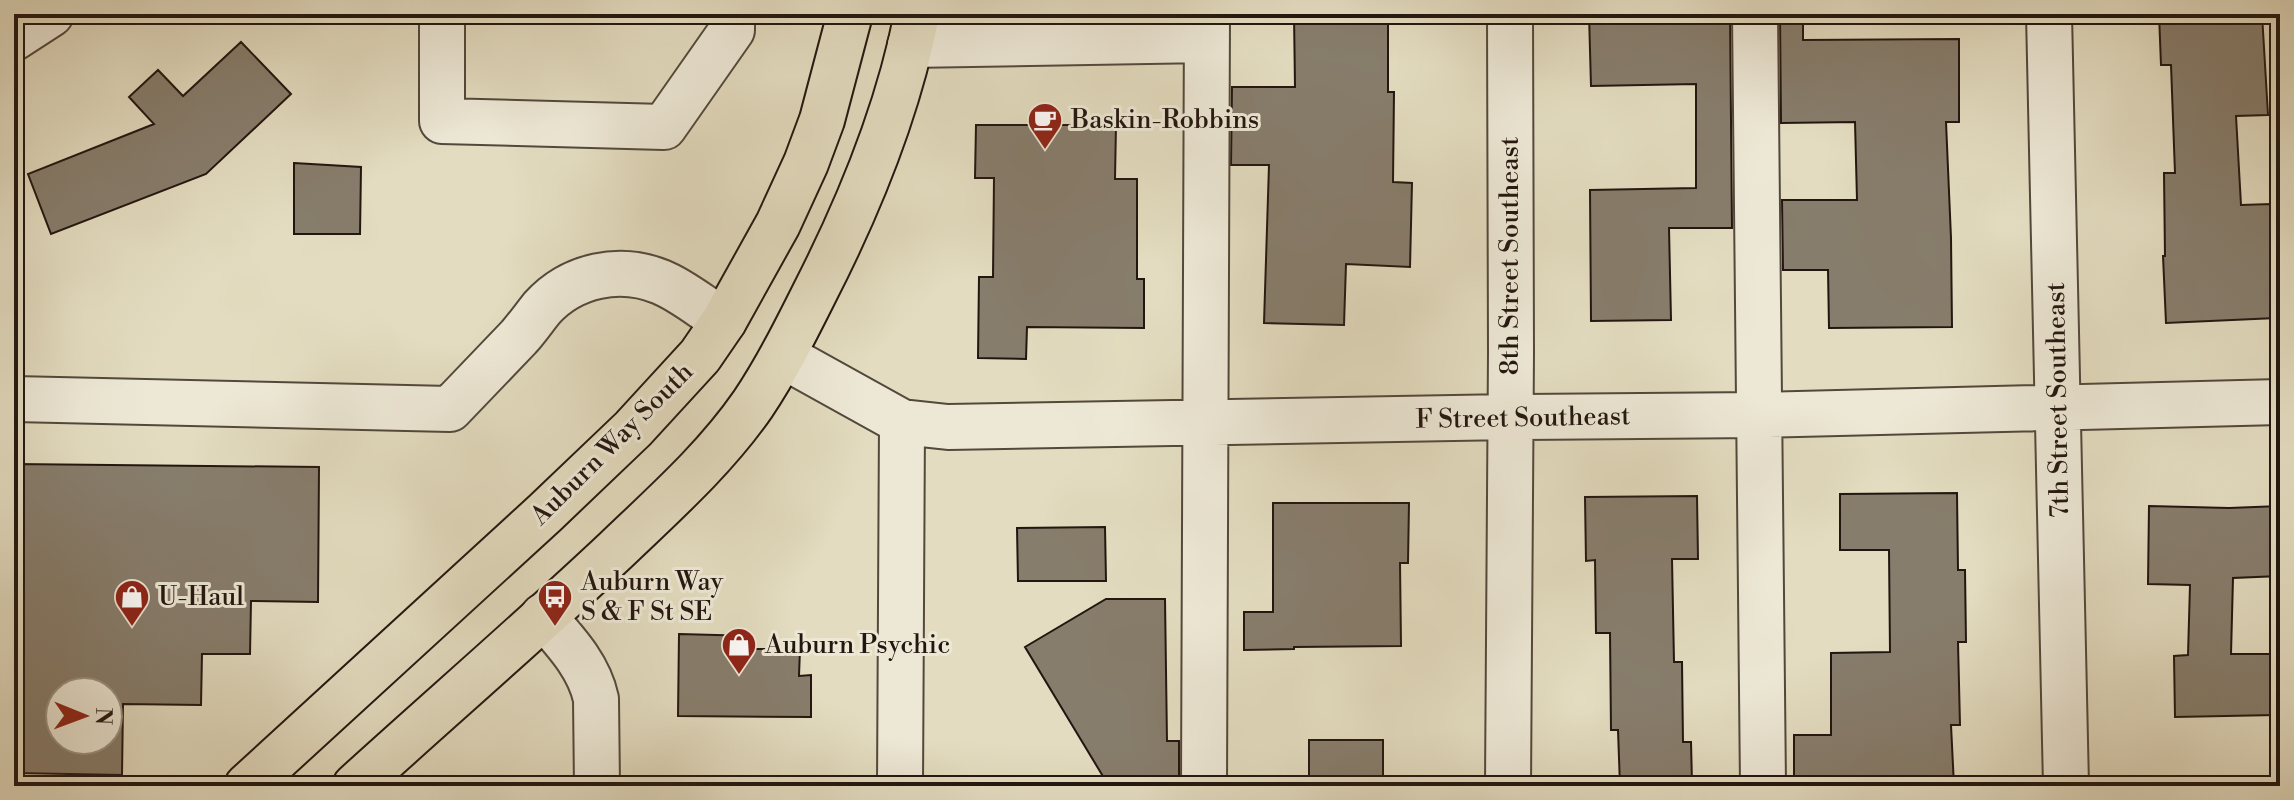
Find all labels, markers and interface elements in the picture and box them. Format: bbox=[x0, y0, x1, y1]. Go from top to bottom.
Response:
cafe icon: Baskin-Robbins bbox=[1026, 101, 1064, 151]
place label: Baskin-Robbins bbox=[1070, 104, 1259, 136]
street label: 8th Street Southeast bbox=[1494, 137, 1526, 375]
street label: 7th Street Southeast bbox=[2040, 282, 2076, 518]
street label: Auburn Way South bbox=[523, 356, 700, 533]
street label: F Street Southeast bbox=[1415, 400, 1631, 436]
place label: Auburn Way S & F St SE bbox=[580, 566, 723, 628]
shop icon: U-Haul bbox=[113, 578, 151, 628]
bus stop icon: Auburn Way S & F St SE bbox=[536, 578, 574, 628]
place label: U-Haul bbox=[158, 581, 244, 613]
shop icon: Auburn Psychic bbox=[720, 626, 758, 676]
place label: Auburn Psychic bbox=[764, 629, 950, 661]
north arrow bbox=[44, 676, 124, 756]
text: N bbox=[89, 707, 116, 726]

